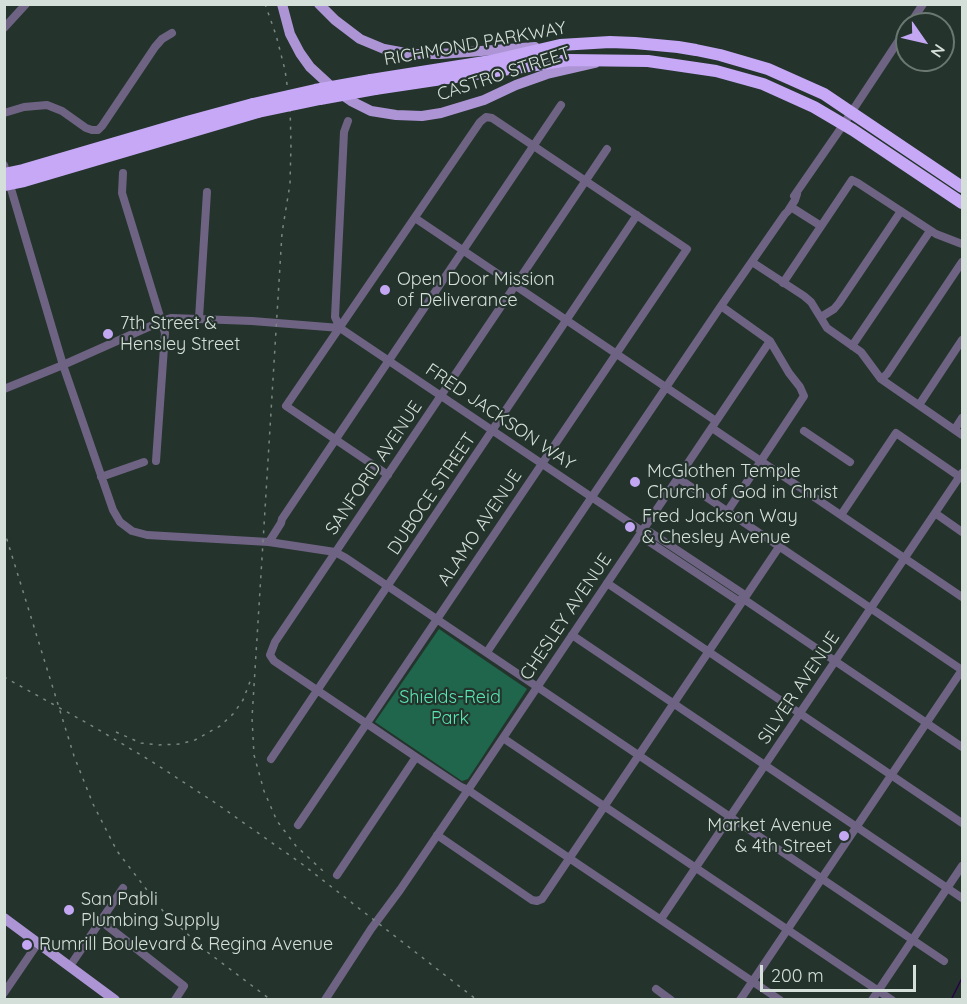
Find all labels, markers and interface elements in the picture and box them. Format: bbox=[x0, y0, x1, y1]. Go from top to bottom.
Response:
north arrow bbox=[895, 12, 955, 72]
street label: RICHMOND PARKWAY bbox=[382, 17, 568, 71]
text: N bbox=[927, 40, 950, 61]
street label: CASTRO STREET bbox=[434, 42, 574, 106]
place label: Open Door Mission of Deliverance bbox=[397, 269, 555, 312]
marker: Open Door Mission of Deliverance bbox=[378, 283, 392, 297]
place label: 7th Street & Hensley Street bbox=[120, 313, 240, 356]
marker: 7th Street & Hensley Street bbox=[101, 327, 115, 341]
street label: FRED JACKSON WAY bbox=[421, 359, 579, 475]
street label: SANFORD AVENUE bbox=[321, 397, 427, 539]
street label: DUBOCE STREET bbox=[383, 429, 481, 559]
place label: McGlothen Temple Church of God in Christ bbox=[647, 461, 838, 504]
street label: ALAMO AVENUE bbox=[433, 466, 527, 590]
marker: McGlothen Temple Church of God in Christ bbox=[628, 475, 642, 489]
place label: Fred Jackson Way & Chesley Avenue bbox=[642, 506, 798, 548]
marker: Fred Jackson Way & Chesley Avenue bbox=[623, 520, 637, 534]
street label: CHESLEY AVENUE bbox=[516, 550, 616, 684]
street label: SILVER AVENUE bbox=[753, 628, 845, 748]
park label: Shields-Reid Park bbox=[399, 687, 501, 730]
place label: Market Avenue & 4th Street bbox=[707, 815, 832, 858]
marker: Market Avenue & 4th Street bbox=[837, 829, 851, 843]
place label: San Pabli Plumbing Supply bbox=[81, 889, 220, 932]
marker: San Pabli Plumbing Supply bbox=[62, 903, 76, 917]
place label: Rumrill Boulevard & Regina Avenue bbox=[39, 934, 333, 956]
marker: Rumrill Boulevard & Regina Avenue bbox=[20, 938, 34, 952]
scale bar bbox=[763, 953, 919, 991]
text: 200 m bbox=[771, 964, 824, 987]

